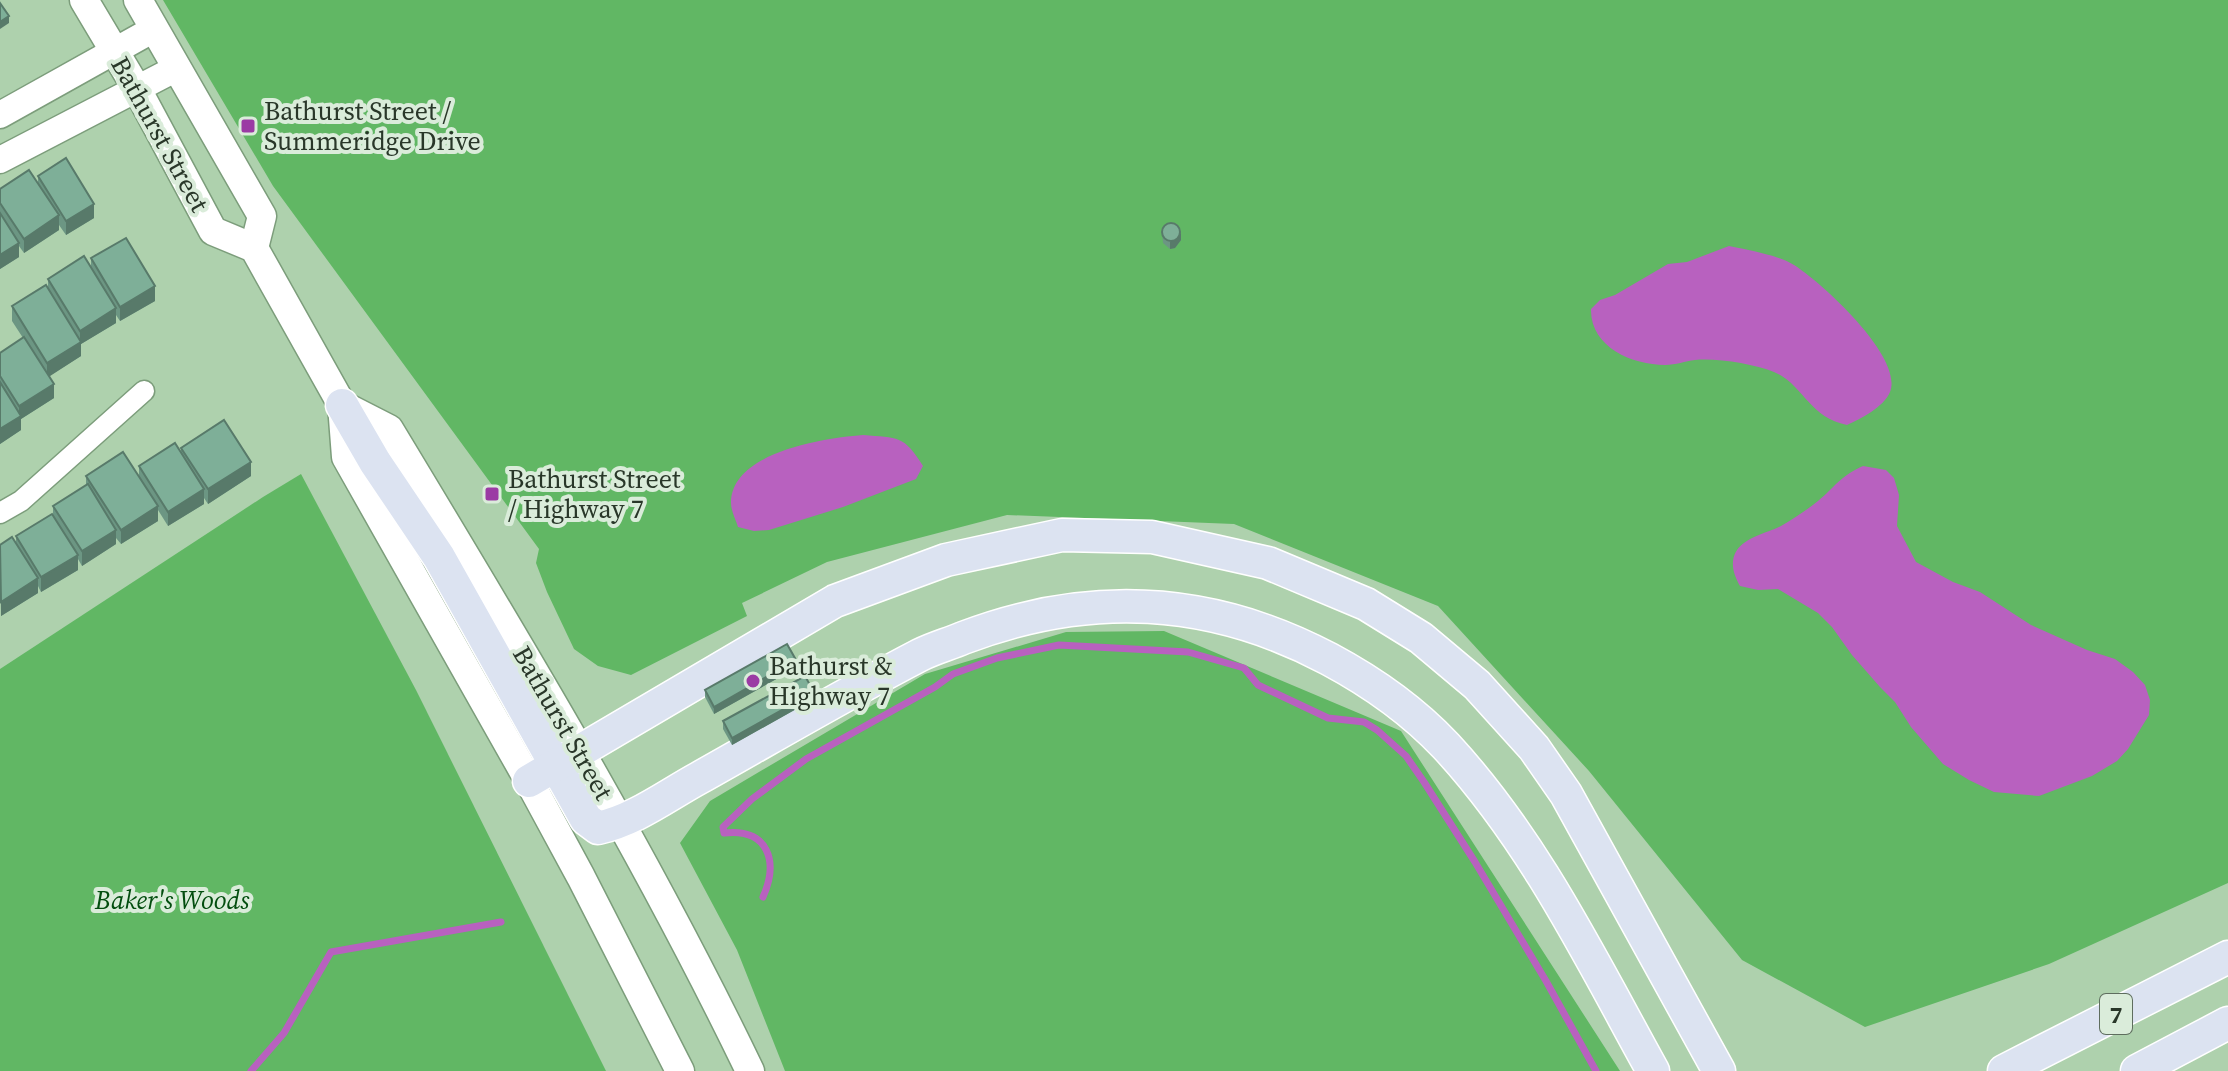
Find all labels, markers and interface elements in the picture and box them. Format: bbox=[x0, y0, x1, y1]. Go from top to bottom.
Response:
street label: Bathurst Street bbox=[102, 50, 218, 219]
place label: Bathurst Street / Summeridge Drive bbox=[264, 93, 481, 159]
marker: Bathurst Street / Summeridge Drive bbox=[239, 117, 257, 135]
place label: Bathurst Street / Highway 7 bbox=[508, 461, 681, 527]
marker: Bathurst Street / Highway 7 bbox=[483, 485, 501, 503]
street label: Bathurst Street bbox=[504, 639, 622, 807]
place label: Bathurst & Highway 7 bbox=[769, 648, 893, 714]
marker: Bathurst & Highway 7 bbox=[744, 672, 762, 690]
park label: Baker's Woods bbox=[94, 882, 250, 918]
road number: 7 bbox=[2100, 994, 2132, 1034]

